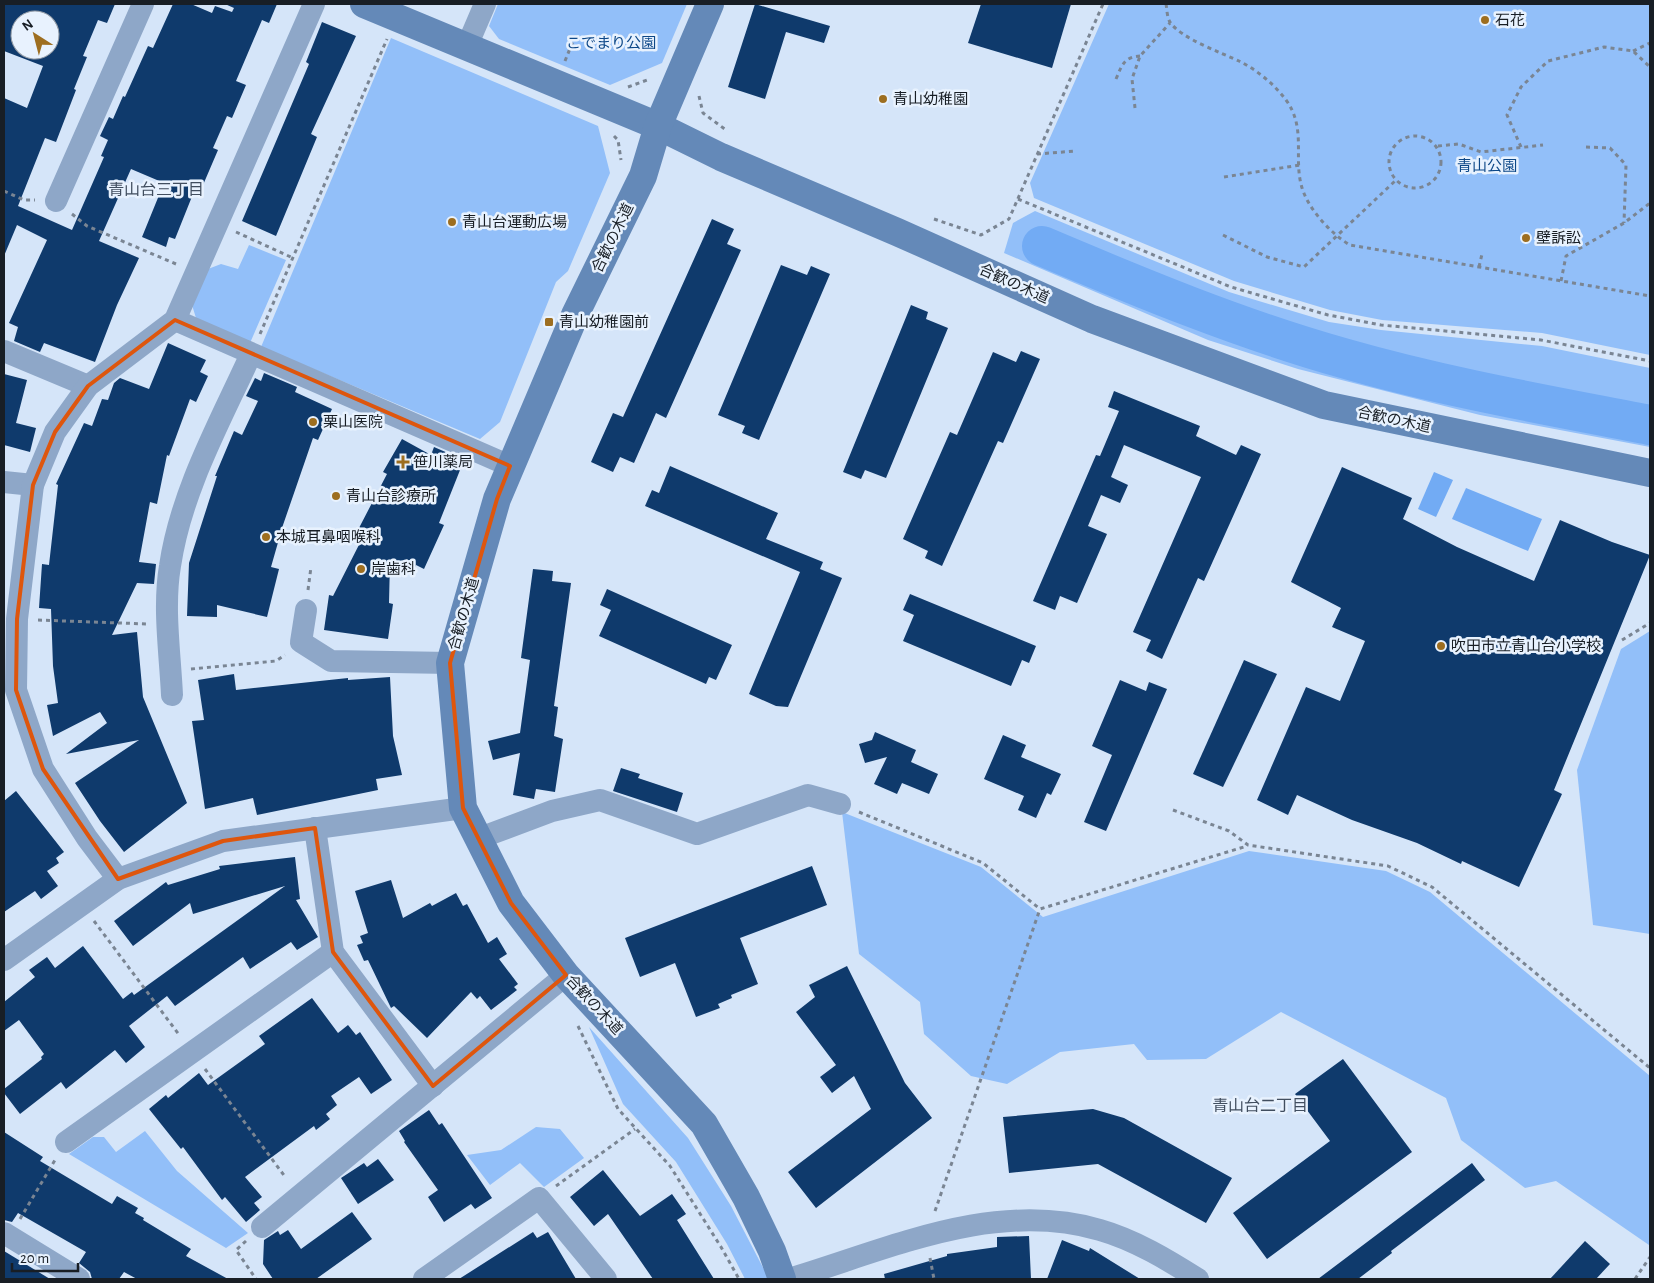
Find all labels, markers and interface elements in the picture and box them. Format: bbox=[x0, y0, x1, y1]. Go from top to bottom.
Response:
north arrow bbox=[10, 10, 60, 60]
place label: 石花 bbox=[1495, 12, 1525, 28]
marker: 石花 bbox=[1479, 14, 1491, 26]
text: N bbox=[20, 17, 36, 34]
park label: こでまり公園 bbox=[566, 35, 656, 51]
place label: 青山幼稚園 bbox=[893, 91, 968, 107]
marker: 青山幼稚園 bbox=[877, 93, 889, 105]
park label: 青山公園 bbox=[1457, 158, 1517, 174]
district label: 青山台三丁目 bbox=[108, 181, 204, 198]
street label: 合歓の木道 bbox=[589, 201, 636, 275]
place label: 青山台運動広場 bbox=[462, 214, 567, 230]
marker: 青山台運動広場 bbox=[446, 216, 458, 228]
place label: 壁訴訟 bbox=[1536, 230, 1581, 246]
marker: 壁訴訟 bbox=[1520, 232, 1532, 244]
street label: 合歓の木道 bbox=[977, 261, 1052, 306]
place label: 青山幼稚園前 bbox=[559, 314, 649, 330]
marker: 青山幼稚園前 bbox=[543, 316, 555, 328]
street label: 合歓の木道 bbox=[1356, 404, 1432, 435]
place label: 栗山医院 bbox=[323, 414, 383, 430]
marker: 栗山医院 bbox=[307, 416, 319, 428]
place label: 笹川薬局 bbox=[413, 454, 473, 470]
marker: 笹川薬局 bbox=[397, 456, 409, 468]
place label: 青山台診療所 bbox=[346, 488, 436, 504]
marker: 青山台診療所 bbox=[330, 490, 342, 502]
place label: 本城耳鼻咽喉科 bbox=[276, 529, 381, 545]
marker: 本城耳鼻咽喉科 bbox=[260, 531, 272, 543]
place label: 岸歯科 bbox=[371, 561, 416, 577]
marker: 岸歯科 bbox=[355, 563, 367, 575]
street label: 合歓の木道 bbox=[445, 576, 482, 652]
place label: 吹田市立青山台小学校 bbox=[1451, 638, 1601, 654]
marker: 吹田市立青山台小学校 bbox=[1435, 640, 1447, 652]
street label: 合歓の木道 bbox=[563, 972, 626, 1038]
district label: 青山台二丁目 bbox=[1212, 1097, 1308, 1114]
scale bar bbox=[12, 1240, 79, 1272]
text: 20 m bbox=[20, 1251, 49, 1266]

